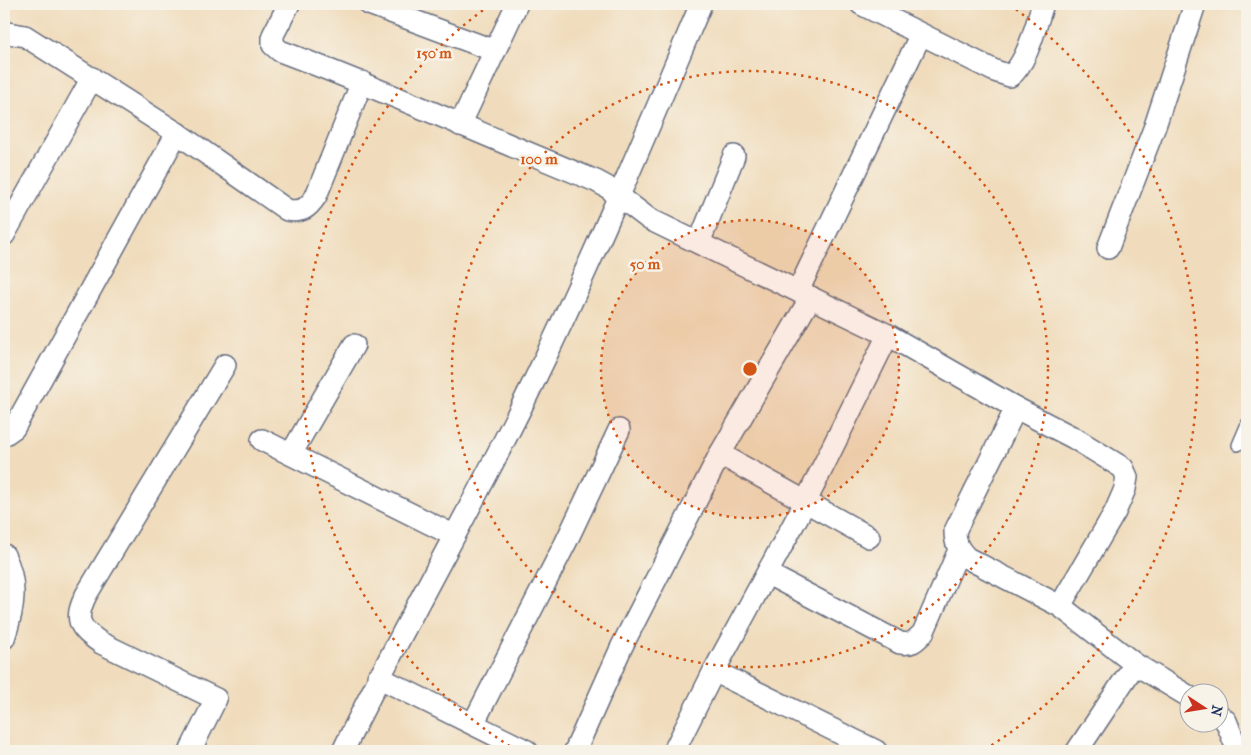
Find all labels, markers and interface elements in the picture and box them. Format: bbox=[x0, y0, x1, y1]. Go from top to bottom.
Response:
text: 150 m bbox=[416, 44, 452, 62]
text: 100 m bbox=[520, 150, 558, 168]
text: 50 m bbox=[630, 255, 661, 273]
centre of rings bbox=[741, 360, 759, 378]
north arrow bbox=[1178, 682, 1228, 732]
text: N bbox=[1207, 704, 1226, 718]

